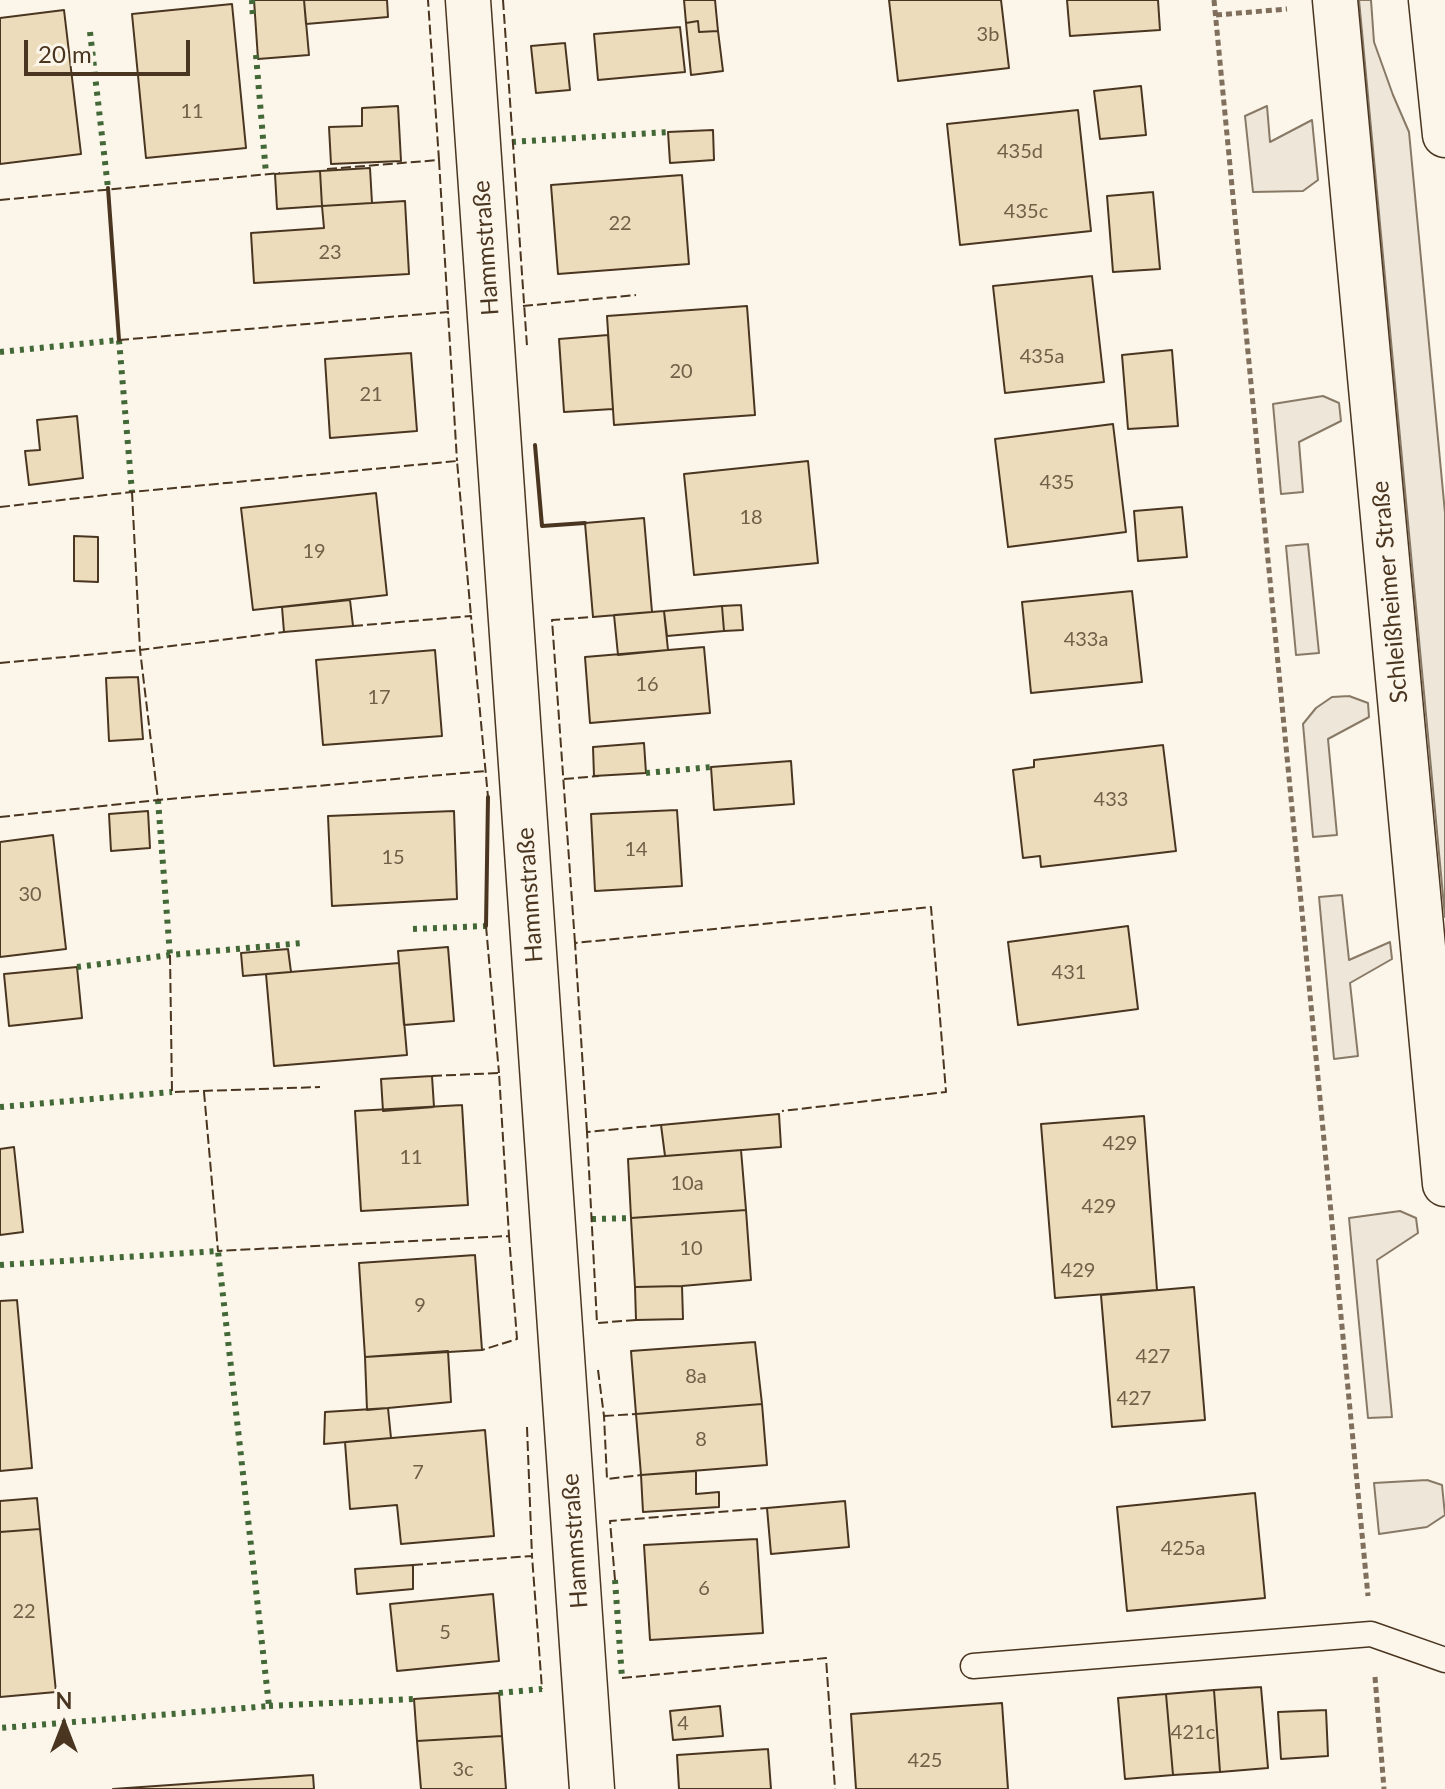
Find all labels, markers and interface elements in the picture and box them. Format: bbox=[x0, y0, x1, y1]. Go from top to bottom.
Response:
house number: 3b bbox=[977, 23, 999, 47]
scale bar bbox=[28, 24, 194, 74]
text: 20 m bbox=[38, 39, 92, 68]
house number: 11 bbox=[180, 100, 204, 124]
house number: 435d bbox=[997, 140, 1043, 164]
street label: Hammstraße bbox=[467, 179, 505, 317]
house number: 435c bbox=[1004, 200, 1048, 224]
house number: 22 bbox=[608, 212, 632, 236]
house number: 23 bbox=[318, 241, 342, 265]
house number: 435a bbox=[1020, 345, 1064, 369]
house number: 20 bbox=[669, 360, 693, 384]
house number: 21 bbox=[359, 383, 383, 407]
house number: 435 bbox=[1040, 471, 1074, 495]
street label: Schleißheimer Straße bbox=[1366, 480, 1414, 704]
house number: 18 bbox=[739, 506, 763, 530]
house number: 19 bbox=[302, 540, 326, 564]
house number: 433a bbox=[1064, 628, 1108, 652]
house number: 16 bbox=[635, 673, 659, 697]
house number: 17 bbox=[367, 686, 391, 710]
house number: 433 bbox=[1094, 788, 1128, 812]
street label: Hammstraße bbox=[511, 826, 549, 964]
house number: 14 bbox=[624, 838, 648, 862]
house number: 15 bbox=[381, 846, 405, 870]
house number: 30 bbox=[18, 883, 42, 907]
house number: 431 bbox=[1052, 961, 1086, 985]
house number: 429 bbox=[1103, 1132, 1137, 1156]
house number: 11 bbox=[399, 1146, 423, 1170]
house number: 10a bbox=[670, 1172, 704, 1196]
house number: 429 bbox=[1082, 1195, 1116, 1219]
house number: 10 bbox=[679, 1237, 703, 1261]
house number: 429 bbox=[1061, 1259, 1095, 1283]
house number: 9 bbox=[414, 1294, 426, 1318]
house number: 427 bbox=[1136, 1345, 1170, 1369]
house number: 8a bbox=[685, 1365, 707, 1389]
house number: 427 bbox=[1117, 1387, 1151, 1411]
house number: 8 bbox=[695, 1428, 707, 1452]
house number: 7 bbox=[412, 1461, 424, 1485]
street label: Hammstraße bbox=[556, 1472, 594, 1610]
house number: 425a bbox=[1161, 1537, 1205, 1561]
house number: 6 bbox=[698, 1577, 710, 1601]
house number: 22 bbox=[12, 1600, 36, 1624]
house number: 5 bbox=[439, 1621, 451, 1645]
north arrow bbox=[24, 1685, 104, 1765]
text: N bbox=[56, 1687, 72, 1714]
house number: 4 bbox=[677, 1712, 689, 1736]
house number: 421c bbox=[1171, 1721, 1215, 1745]
house number: 425 bbox=[908, 1749, 942, 1773]
house number: 3c bbox=[452, 1758, 474, 1782]

